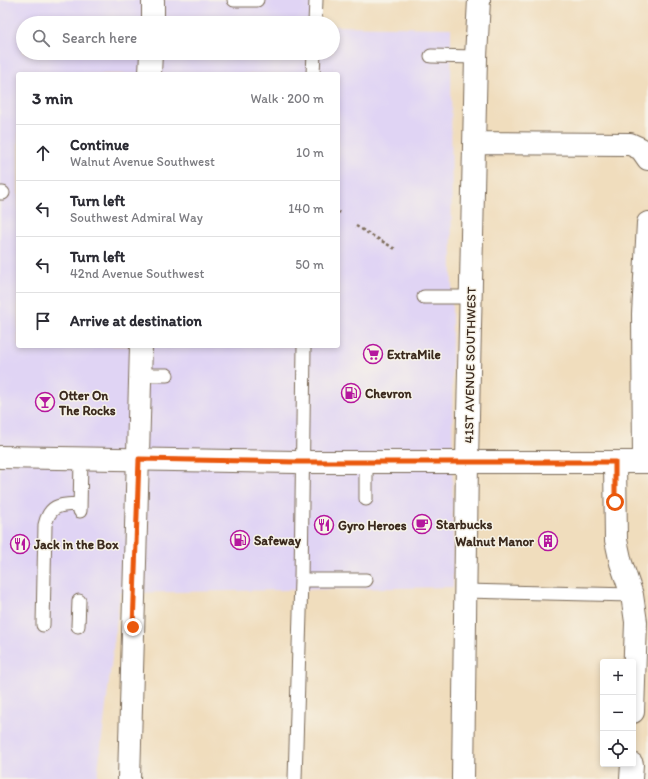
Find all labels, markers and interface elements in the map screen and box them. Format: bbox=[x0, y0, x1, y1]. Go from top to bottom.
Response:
search box bbox=[16, 16, 340, 60]
icon: search bbox=[30, 27, 52, 49]
text: Search here bbox=[62, 29, 137, 47]
text: 3 min bbox=[32, 88, 73, 108]
text: Walk · 200 m bbox=[251, 91, 324, 106]
text: Continue bbox=[70, 136, 129, 154]
icon: ahead bbox=[32, 142, 54, 164]
text: 10 m bbox=[296, 145, 324, 160]
text: Walnut Avenue Southwest bbox=[70, 154, 215, 169]
text: Turn left bbox=[70, 192, 125, 210]
icon: left bbox=[32, 198, 54, 220]
text: 140 m bbox=[288, 201, 324, 216]
text: Southwest Admiral Way bbox=[70, 210, 203, 225]
text: Turn left bbox=[70, 248, 125, 266]
icon: left bbox=[32, 254, 54, 276]
text: 50 m bbox=[295, 257, 324, 272]
text: 42nd Avenue Southwest bbox=[70, 266, 204, 281]
street label: 41ST AVENUE SOUTHWEST bbox=[461, 286, 479, 443]
icon: arrive bbox=[32, 310, 54, 332]
text: Arrive at destination bbox=[70, 312, 202, 330]
supermarket icon: ExtraMile bbox=[362, 343, 384, 365]
place label: ExtraMile bbox=[387, 347, 441, 362]
fuel station icon: Chevron bbox=[340, 382, 362, 404]
place label: Chevron bbox=[365, 386, 412, 401]
place label: Otter On The Rocks bbox=[58, 388, 116, 418]
bar icon: Otter On The Rocks bbox=[34, 391, 56, 413]
route start bbox=[606, 493, 624, 511]
cafe icon: Starbucks bbox=[411, 513, 433, 535]
restaurant icon: Gyro Heroes bbox=[313, 514, 335, 536]
place label: Starbucks bbox=[436, 517, 492, 532]
place label: Gyro Heroes bbox=[338, 518, 407, 534]
fuel station icon: Safeway bbox=[229, 529, 251, 551]
building icon: Walnut Manor bbox=[537, 530, 559, 552]
restaurant icon: Jack in the Box bbox=[9, 533, 31, 555]
place label: Safeway bbox=[254, 533, 302, 549]
place label: Walnut Manor bbox=[455, 534, 535, 549]
place label: Jack in the Box bbox=[33, 537, 119, 552]
route end bbox=[124, 618, 142, 636]
map controls bbox=[600, 659, 636, 767]
button: + bbox=[600, 659, 636, 695]
button: − bbox=[600, 695, 636, 731]
button: locate bbox=[600, 731, 636, 767]

